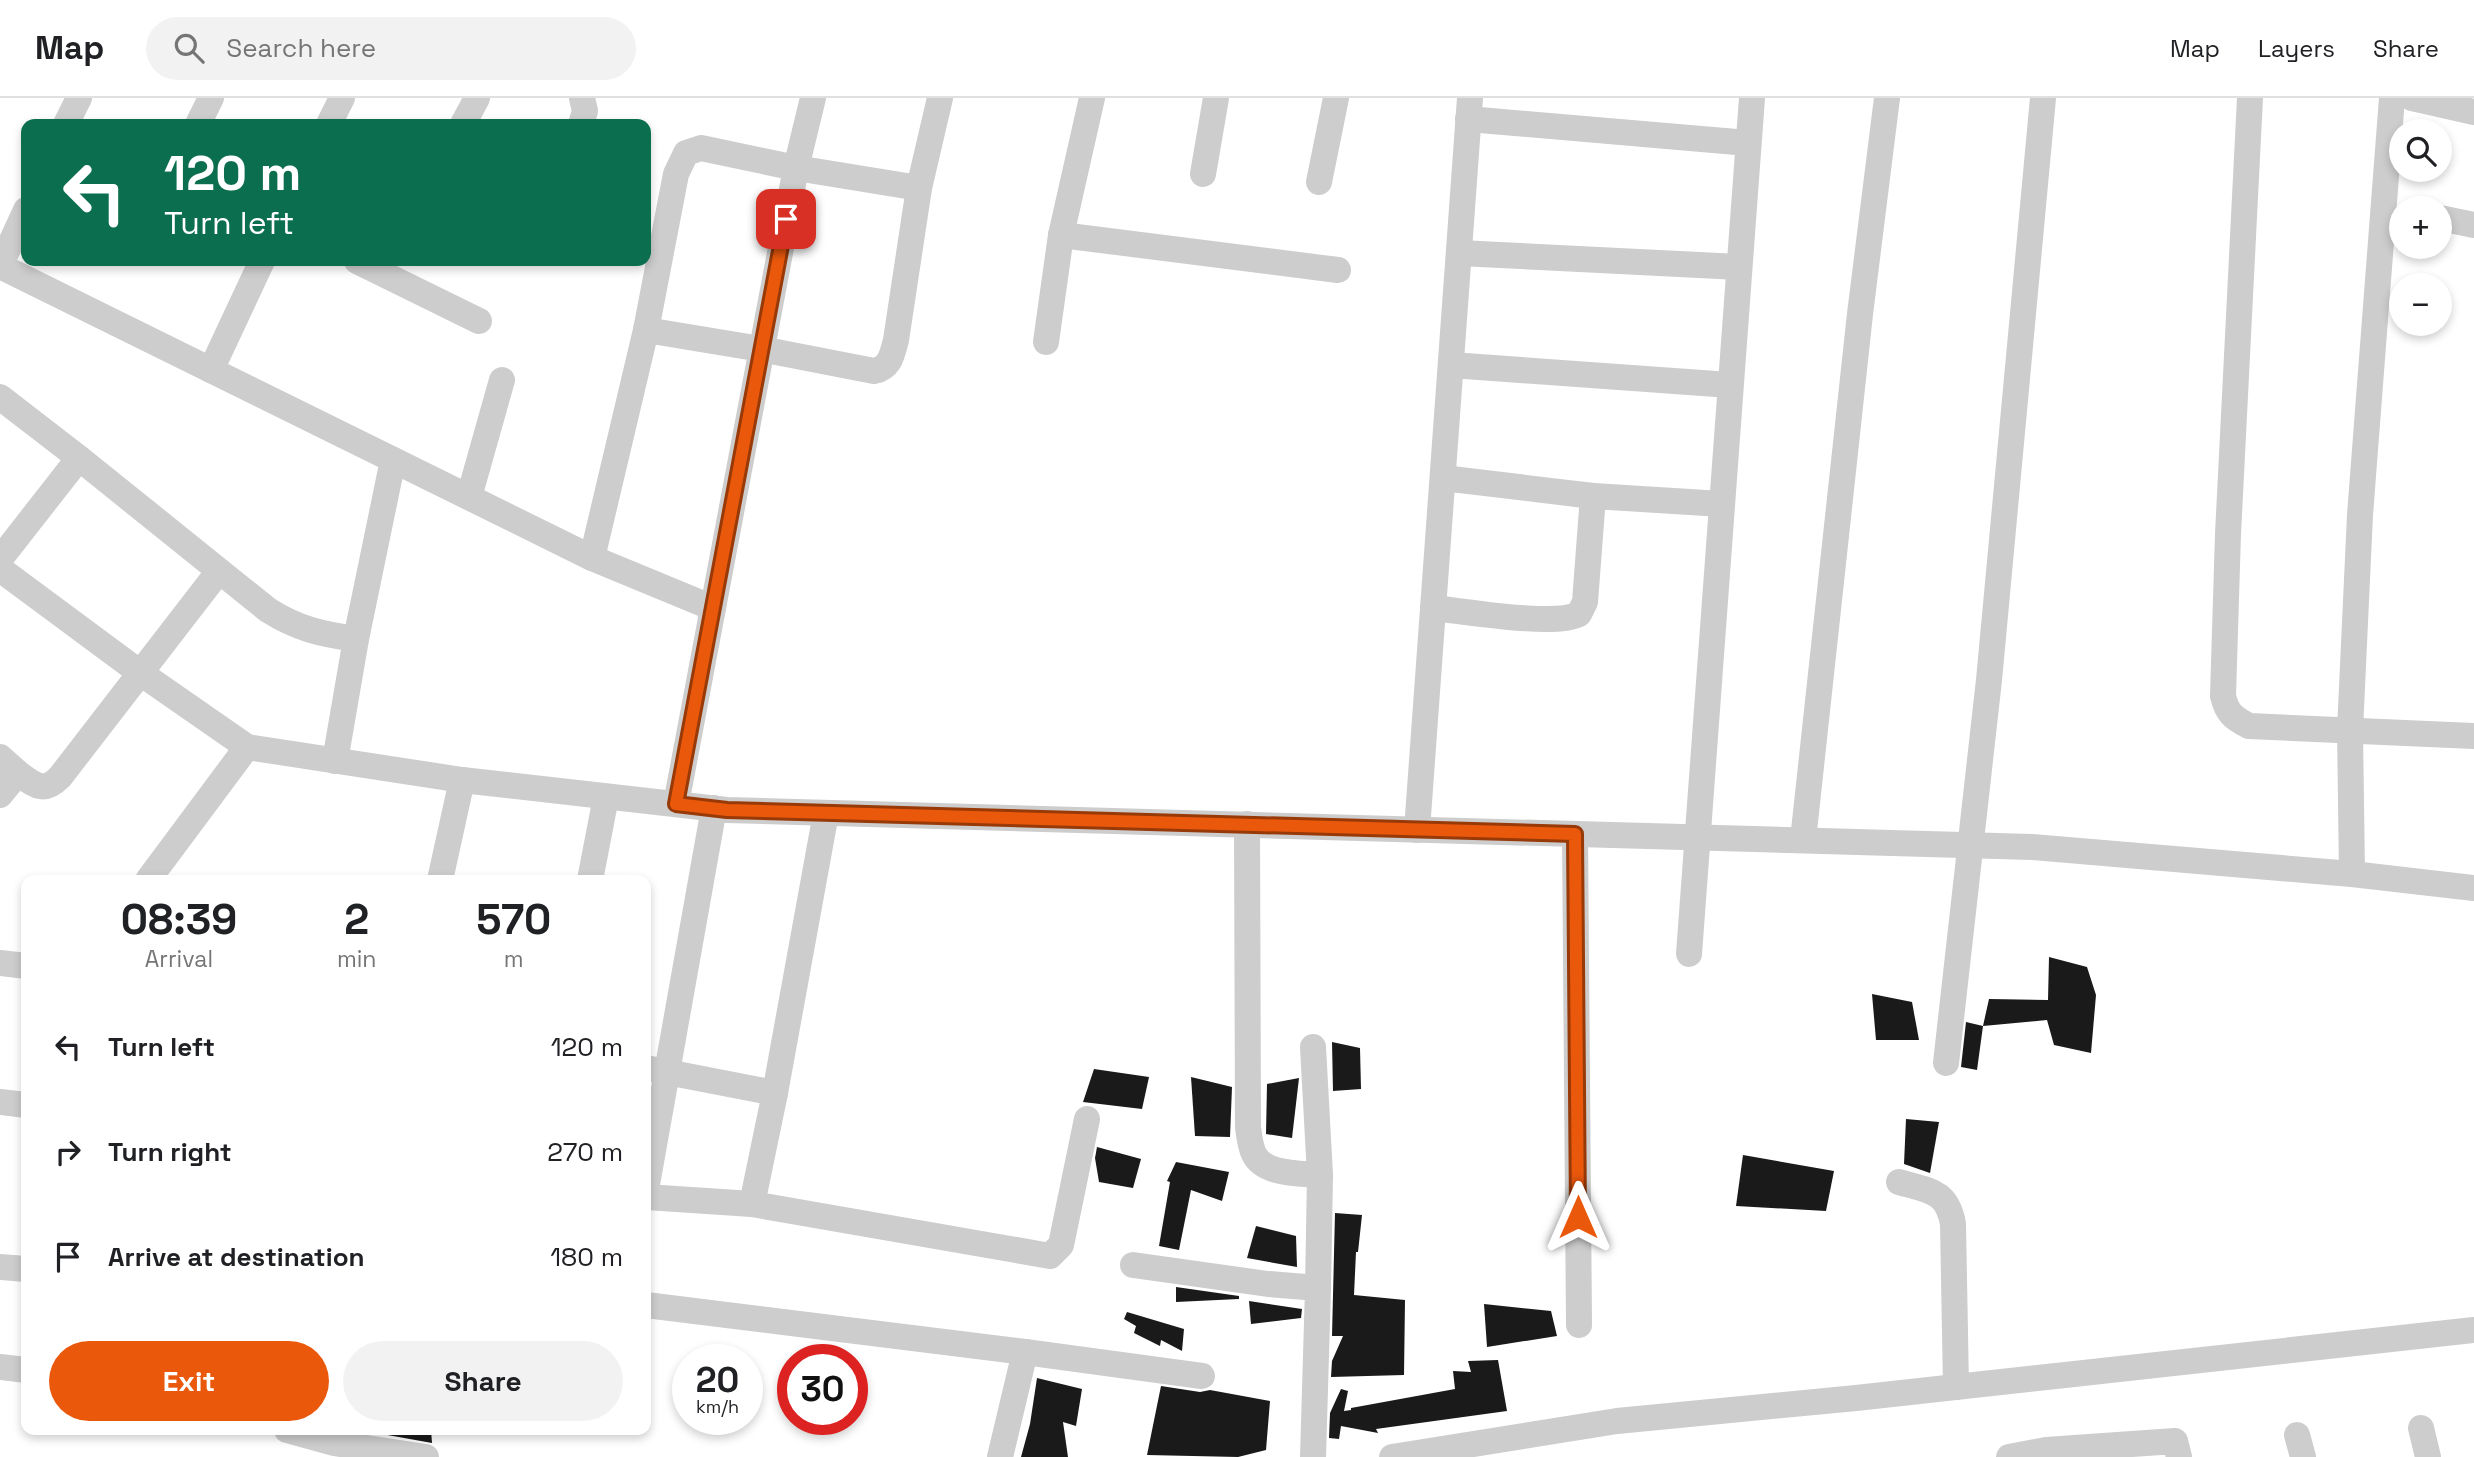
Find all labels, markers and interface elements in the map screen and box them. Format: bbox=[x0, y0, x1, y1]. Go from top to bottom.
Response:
search box bbox=[146, 17, 636, 80]
text: Map bbox=[35, 27, 104, 69]
icon: search bbox=[170, 29, 208, 67]
text: Search here bbox=[226, 31, 376, 65]
text: Map bbox=[2170, 33, 2220, 64]
text: Layers bbox=[2258, 33, 2335, 64]
text: Share bbox=[2373, 33, 2439, 64]
map controls bbox=[2389, 119, 2452, 336]
button: search bbox=[2389, 119, 2452, 182]
text: 120 m bbox=[164, 142, 301, 204]
icon: left bbox=[49, 147, 140, 238]
pin bbox=[756, 189, 816, 249]
button: + bbox=[2389, 196, 2452, 259]
icon: arrive bbox=[767, 200, 805, 238]
text: Turn left bbox=[164, 203, 294, 243]
button: − bbox=[2389, 273, 2452, 336]
text: 08:39 bbox=[121, 893, 237, 946]
text: 2 bbox=[344, 893, 369, 946]
text: 570 bbox=[476, 893, 551, 946]
text: Arrival bbox=[145, 944, 213, 974]
text: min bbox=[337, 944, 376, 974]
text: m bbox=[504, 944, 524, 974]
icon: left bbox=[49, 1028, 87, 1066]
text: Turn left bbox=[108, 1030, 215, 1064]
text: 120 m bbox=[551, 1030, 623, 1064]
icon: right bbox=[49, 1133, 87, 1171]
text: Turn right bbox=[108, 1135, 232, 1169]
text: 270 m bbox=[547, 1135, 623, 1169]
position arrow bbox=[1541, 1180, 1615, 1254]
icon: arrive bbox=[49, 1238, 87, 1276]
text: Arrive at destination bbox=[108, 1240, 365, 1274]
text: 180 m bbox=[550, 1240, 623, 1274]
button: Exit bbox=[49, 1341, 329, 1421]
button: Share bbox=[343, 1341, 623, 1421]
speed limit sign: 30 bbox=[777, 1344, 868, 1435]
text: 20 bbox=[696, 1358, 739, 1402]
text: km/h bbox=[696, 1395, 739, 1418]

